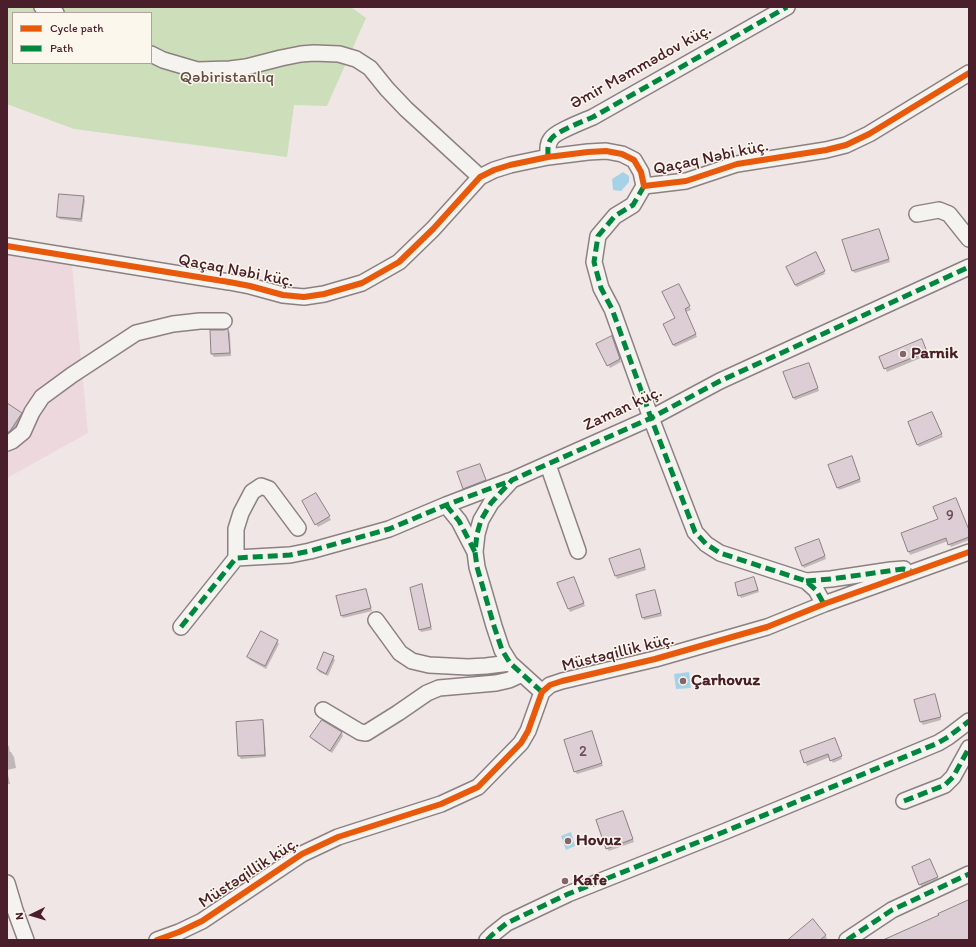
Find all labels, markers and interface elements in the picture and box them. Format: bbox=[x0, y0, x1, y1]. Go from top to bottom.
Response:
legend bbox=[12, 12, 152, 64]
street label: Əmir Məmmədov küç. bbox=[567, 20, 715, 114]
text: Cycle path bbox=[50, 21, 104, 35]
text: Path bbox=[50, 41, 73, 55]
park label: Qəbiristanlıq bbox=[180, 68, 274, 88]
street label: Qaçaq Nəbi küç. bbox=[651, 136, 771, 180]
street label: Qaçaq Nəbi küç. bbox=[176, 250, 296, 292]
place label: Parnik bbox=[911, 344, 958, 364]
marker: Parnik bbox=[898, 349, 908, 359]
street label: Zaman küç. bbox=[580, 382, 666, 436]
house number: 9 bbox=[946, 507, 954, 525]
street label: Müstəqillik küç. bbox=[560, 629, 676, 677]
place label: Çarhovuz bbox=[691, 671, 760, 691]
marker: Çarhovuz bbox=[678, 676, 688, 686]
house number: 2 bbox=[579, 743, 587, 761]
place label: Hovuz bbox=[576, 831, 621, 851]
street label: Müstəqillik küç. bbox=[195, 833, 303, 913]
marker: Hovuz bbox=[563, 836, 573, 846]
place label: Kafe bbox=[573, 871, 607, 891]
marker: Kafe bbox=[560, 876, 570, 886]
north arrow bbox=[12, 895, 52, 935]
text: N bbox=[13, 912, 26, 920]

